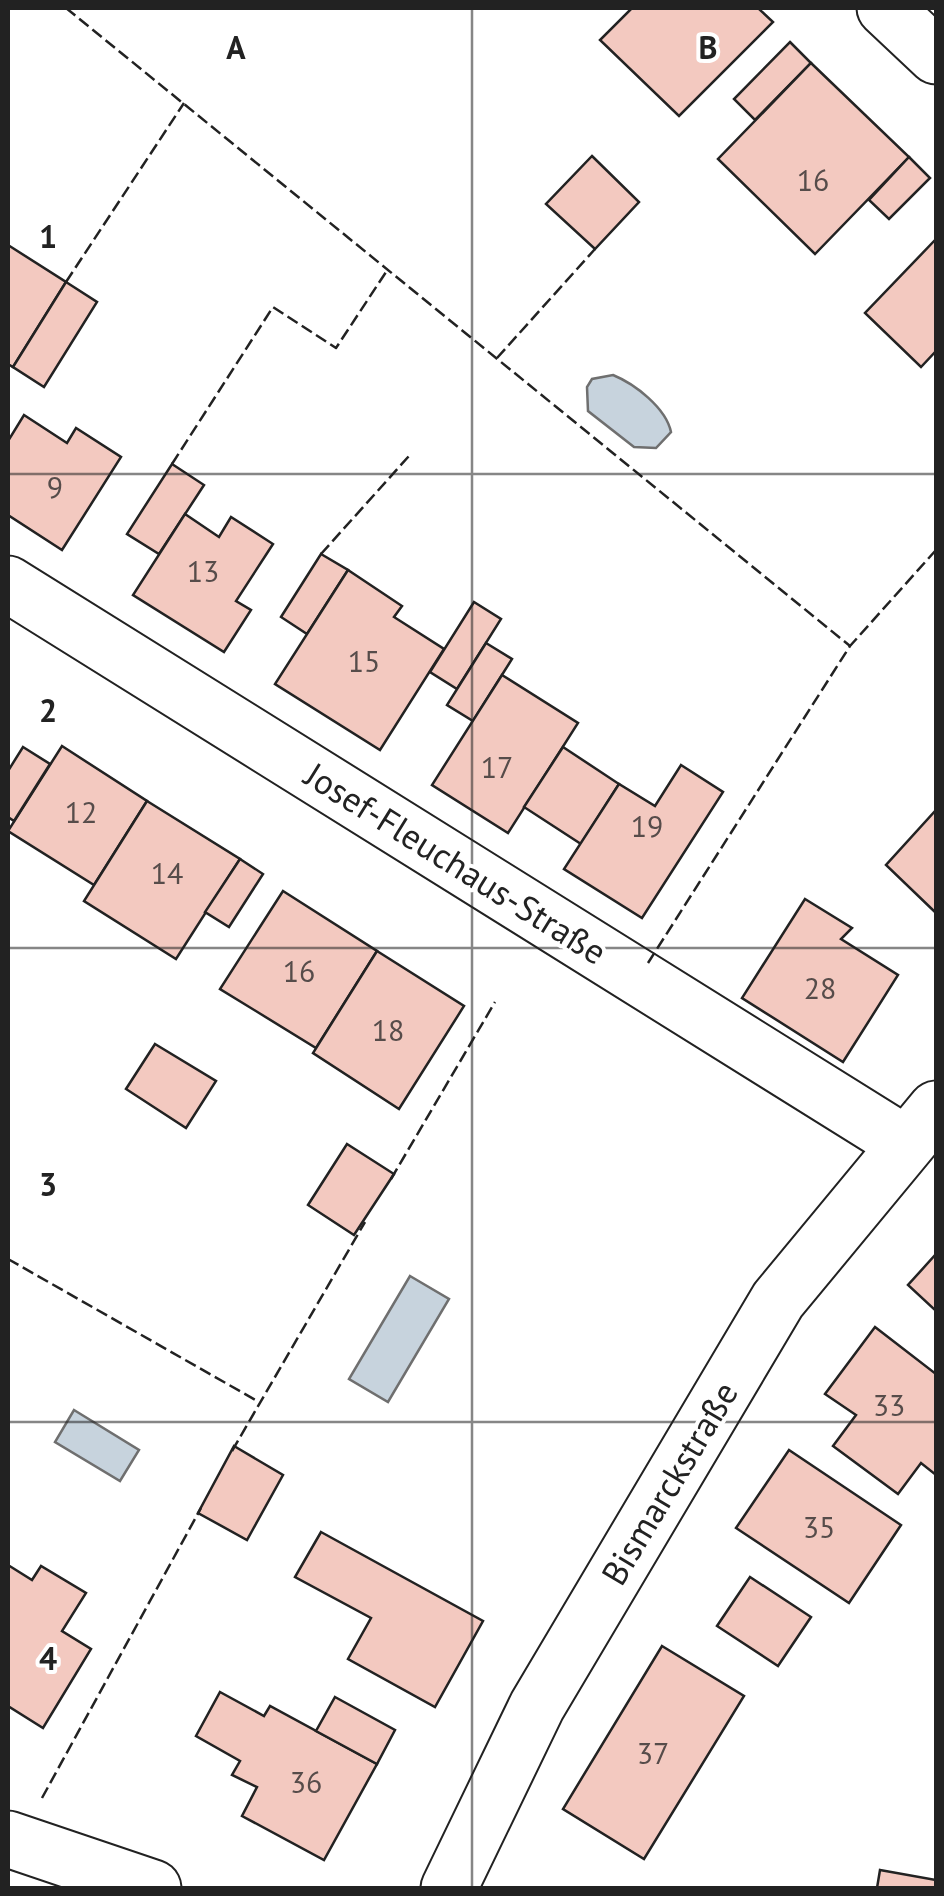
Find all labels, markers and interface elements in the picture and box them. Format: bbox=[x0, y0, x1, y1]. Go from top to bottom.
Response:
text: A bbox=[226, 26, 246, 68]
text: B bbox=[699, 26, 717, 68]
house number: 16 bbox=[797, 160, 829, 199]
text: 1 bbox=[39, 215, 57, 257]
house number: 9 bbox=[47, 467, 63, 506]
house number: 13 bbox=[187, 551, 219, 590]
house number: 15 bbox=[348, 641, 380, 680]
text: 2 bbox=[39, 689, 57, 731]
house number: 17 bbox=[481, 747, 513, 786]
street label: Josef-Fleuchaus-Straße bbox=[295, 751, 615, 974]
house number: 12 bbox=[65, 792, 97, 831]
house number: 19 bbox=[631, 806, 663, 845]
house number: 14 bbox=[151, 853, 183, 892]
house number: 16 bbox=[283, 951, 315, 990]
house number: 28 bbox=[804, 968, 836, 1007]
house number: 18 bbox=[372, 1010, 404, 1049]
text: 3 bbox=[39, 1163, 57, 1205]
street label: Bismarckstraße bbox=[590, 1373, 748, 1593]
house number: 33 bbox=[873, 1385, 905, 1424]
house number: 35 bbox=[803, 1507, 835, 1546]
text: 4 bbox=[39, 1637, 57, 1679]
house number: 37 bbox=[637, 1733, 669, 1772]
house number: 36 bbox=[290, 1762, 322, 1801]

